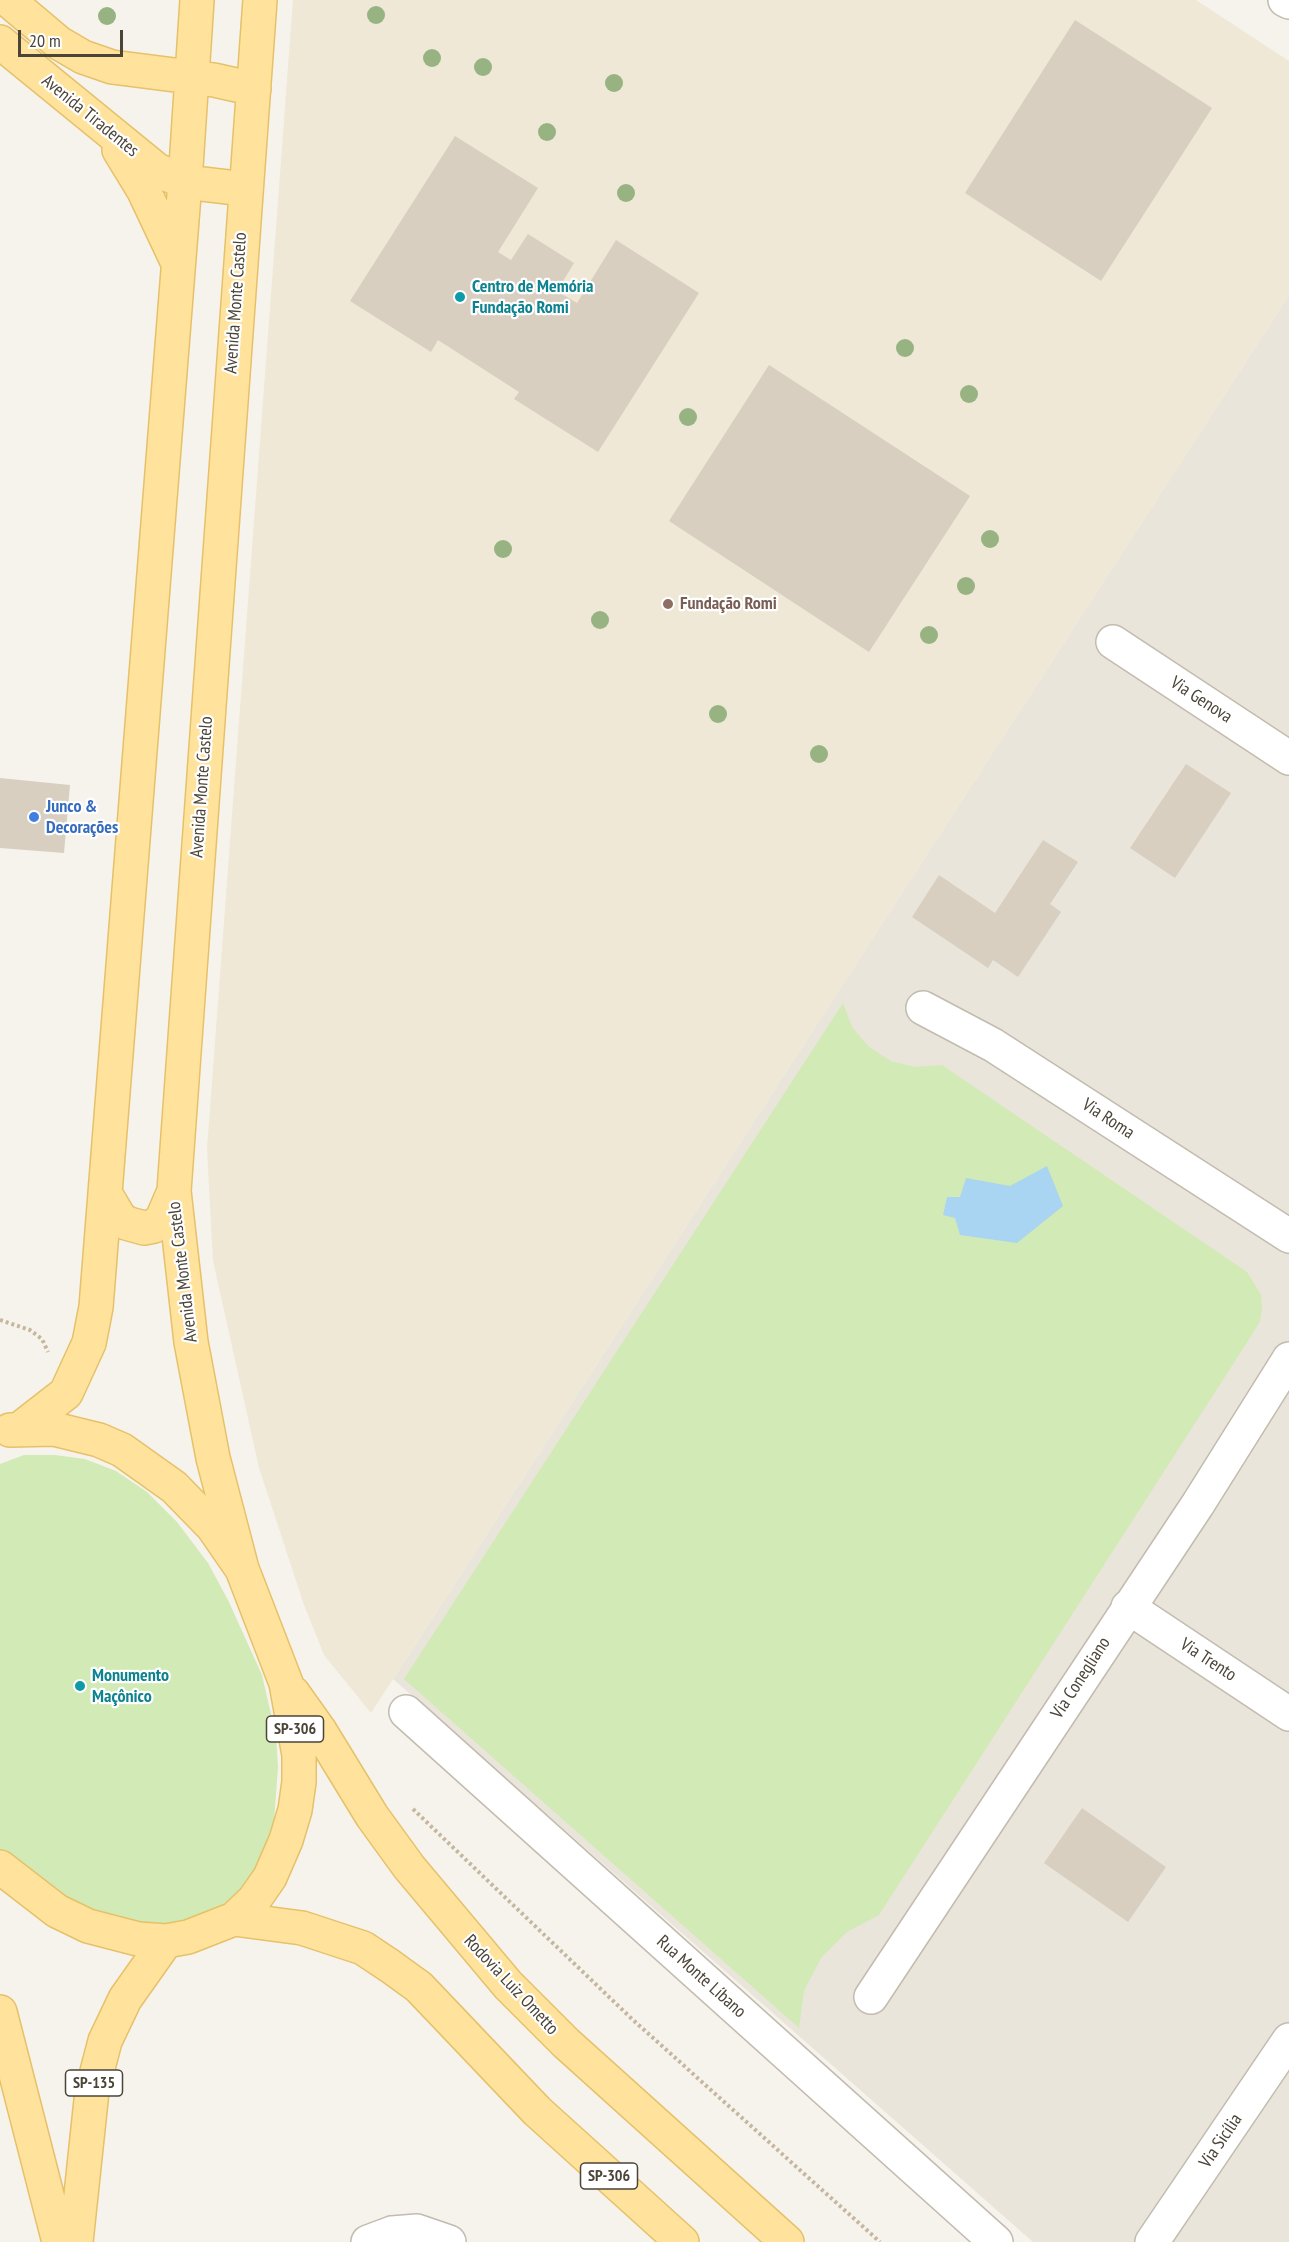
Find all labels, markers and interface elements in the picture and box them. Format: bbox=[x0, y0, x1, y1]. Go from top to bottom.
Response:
scale bar bbox=[21, 18, 126, 56]
text: 20 m bbox=[29, 29, 61, 52]
street label: Avenida Tiradentes bbox=[37, 70, 143, 162]
street label: Avenida Monte Castelo bbox=[220, 232, 252, 374]
place label: Centro de Memória Fundação Romi bbox=[472, 276, 593, 318]
marker: Centro de Memória Fundação Romi bbox=[453, 290, 467, 304]
place label: Fundação Romi bbox=[680, 593, 777, 615]
marker: Fundação Romi bbox=[661, 597, 675, 611]
street label: Via Genova bbox=[1166, 672, 1236, 728]
street label: Avenida Monte Castelo bbox=[186, 716, 218, 858]
place label: Junco & Decorações bbox=[46, 796, 118, 838]
marker: Junco & Decorações bbox=[27, 810, 41, 824]
street label: Via Roma bbox=[1078, 1094, 1138, 1144]
street label: Avenida Monte Castelo bbox=[164, 1200, 202, 1344]
street label: Via Conegliano bbox=[1047, 1633, 1115, 1723]
street label: Via Trento bbox=[1176, 1634, 1240, 1686]
place label: Monumento Maçônico bbox=[92, 1665, 169, 1708]
marker: Monumento Maçônico bbox=[73, 1679, 87, 1693]
road number: SP-306 bbox=[266, 1716, 324, 1742]
street label: Rodovia Luiz Ometto bbox=[459, 1931, 563, 2039]
street label: Rua Monte Líbano bbox=[652, 1931, 750, 2023]
road number: SP-135 bbox=[66, 2070, 122, 2096]
street label: Via Sicília bbox=[1195, 2110, 1247, 2172]
road number: SP-306 bbox=[580, 2163, 638, 2189]

